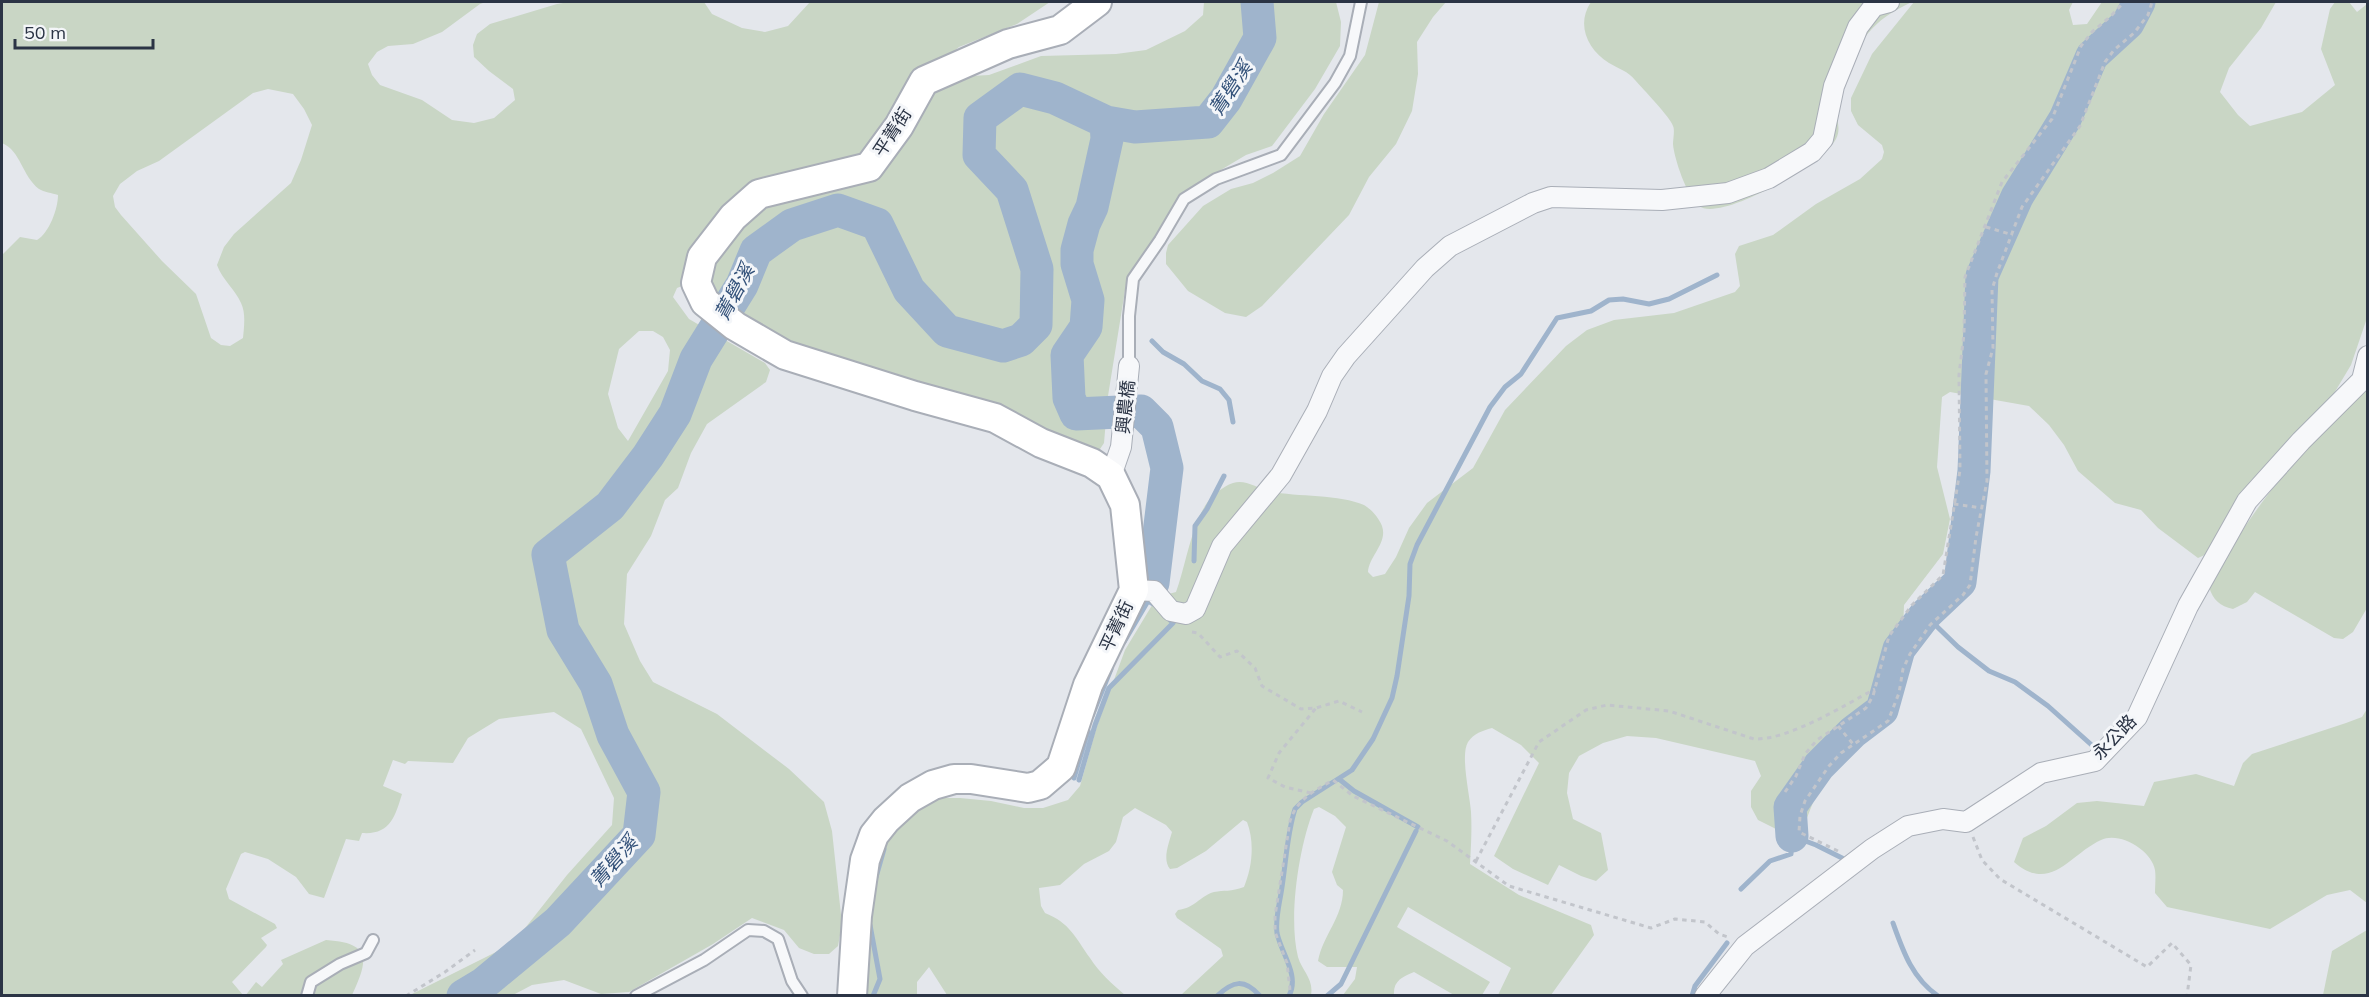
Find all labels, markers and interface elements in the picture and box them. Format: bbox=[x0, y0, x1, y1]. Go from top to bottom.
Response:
scale bar bbox=[15, 12, 153, 50]
text: 50 m bbox=[24, 21, 66, 44]
water label: 菁礐溪 bbox=[1203, 54, 1258, 120]
street label: 平菁街 bbox=[868, 103, 916, 161]
water label: 菁礐溪 bbox=[709, 257, 761, 324]
street label: 興農橋 bbox=[1111, 379, 1139, 435]
street label: 平菁街 bbox=[1094, 597, 1138, 655]
street label: 永公路 bbox=[2087, 710, 2141, 764]
water label: 菁礐溪 bbox=[584, 828, 644, 892]

